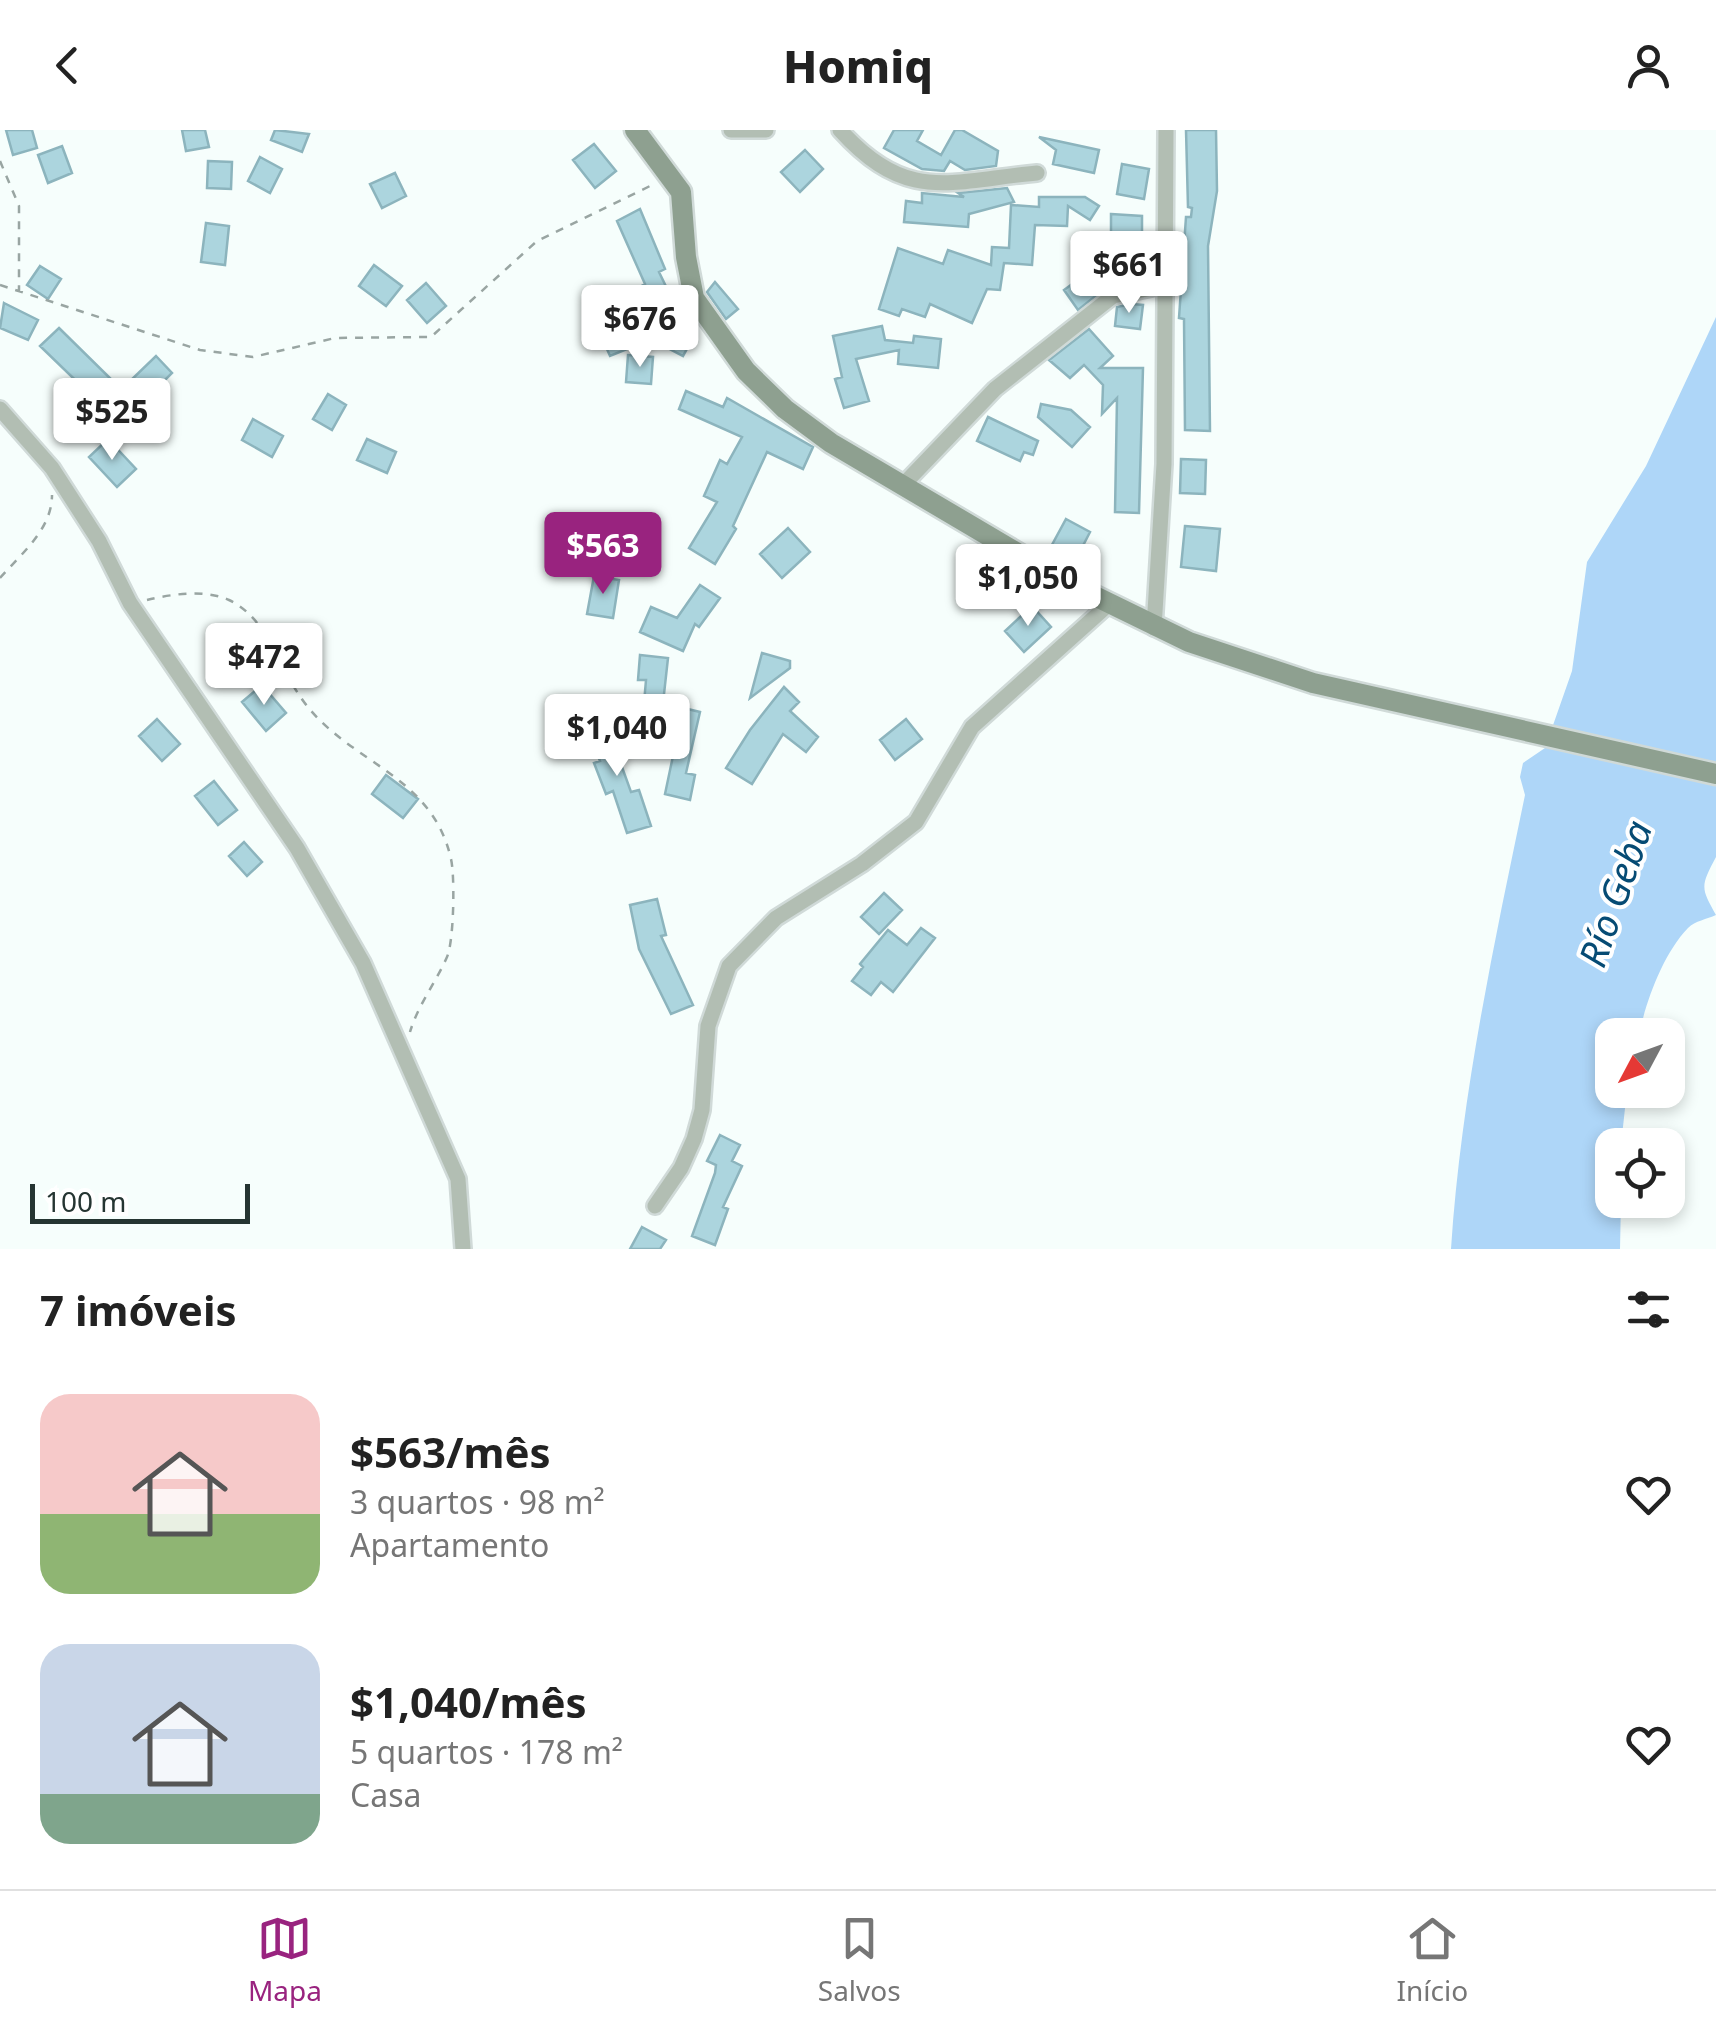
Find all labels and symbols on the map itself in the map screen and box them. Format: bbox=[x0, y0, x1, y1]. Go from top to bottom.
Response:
pin: $661 bbox=[1070, 231, 1188, 316]
pin: $676 bbox=[581, 285, 699, 370]
pin: $525 bbox=[53, 378, 171, 463]
pin: $563 bbox=[544, 512, 662, 597]
pin: $1,050 bbox=[947, 544, 1109, 629]
pin: $472 bbox=[205, 623, 323, 708]
pin: $1,040 bbox=[536, 694, 698, 779]
water label: Río Geba bbox=[1565, 813, 1663, 973]
north arrow bbox=[1595, 1018, 1685, 1108]
scale bar bbox=[30, 1179, 250, 1224]

